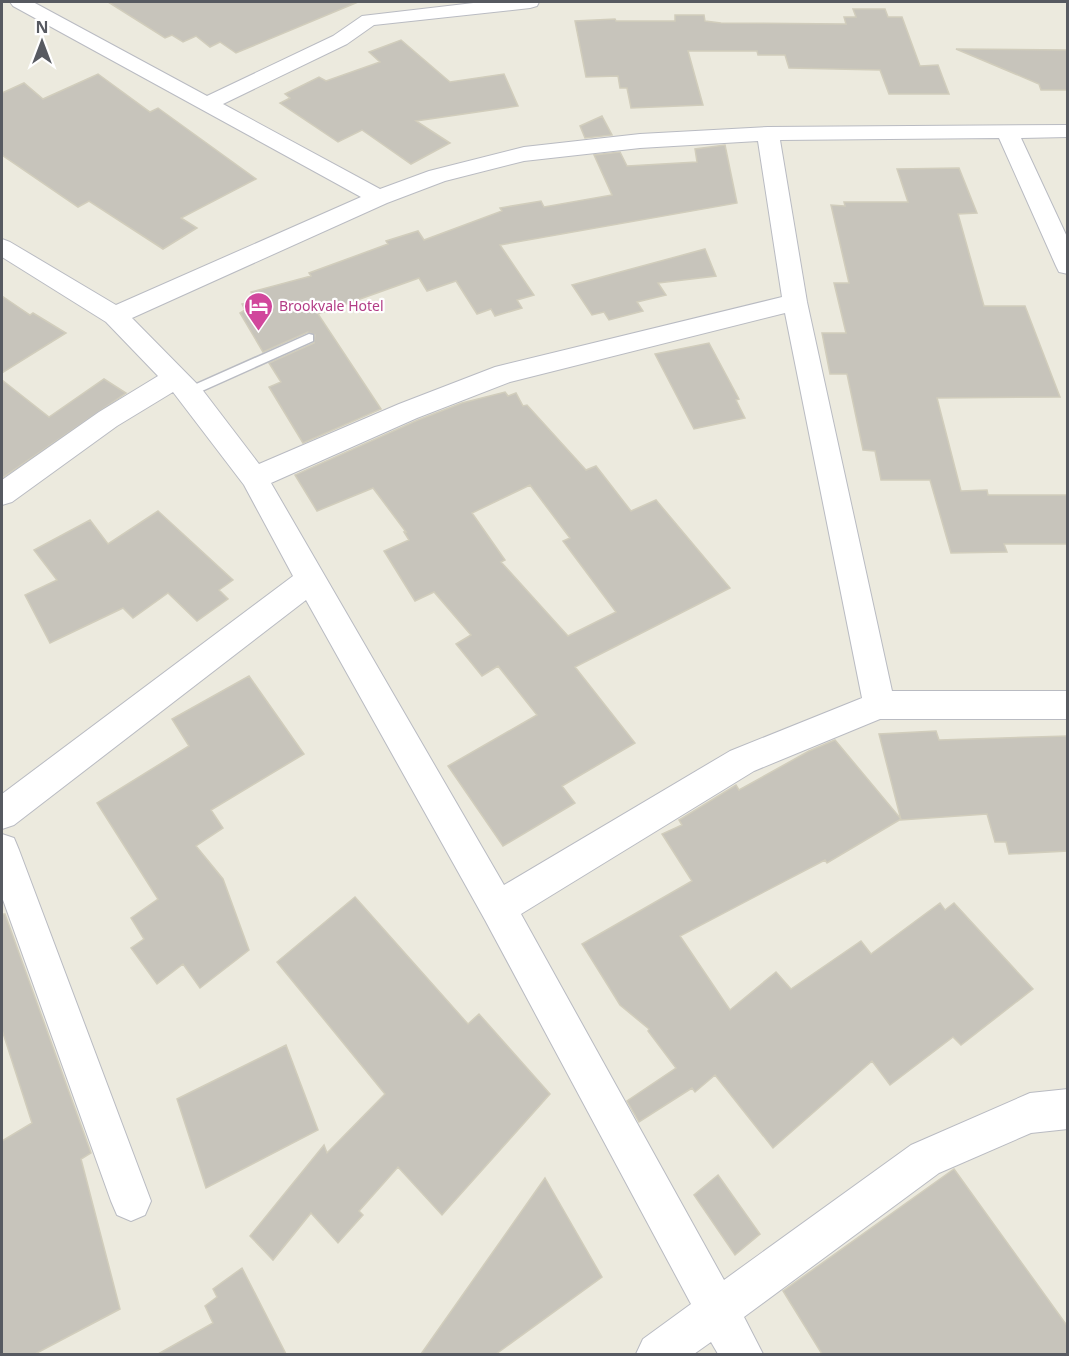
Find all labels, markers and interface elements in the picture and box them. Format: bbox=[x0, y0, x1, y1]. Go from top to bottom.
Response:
north arrow bbox=[12, 12, 72, 72]
text: N bbox=[35, 16, 49, 38]
hotel icon: Brookvale Hotel bbox=[242, 290, 274, 332]
place label: Brookvale Hotel bbox=[279, 296, 384, 315]

